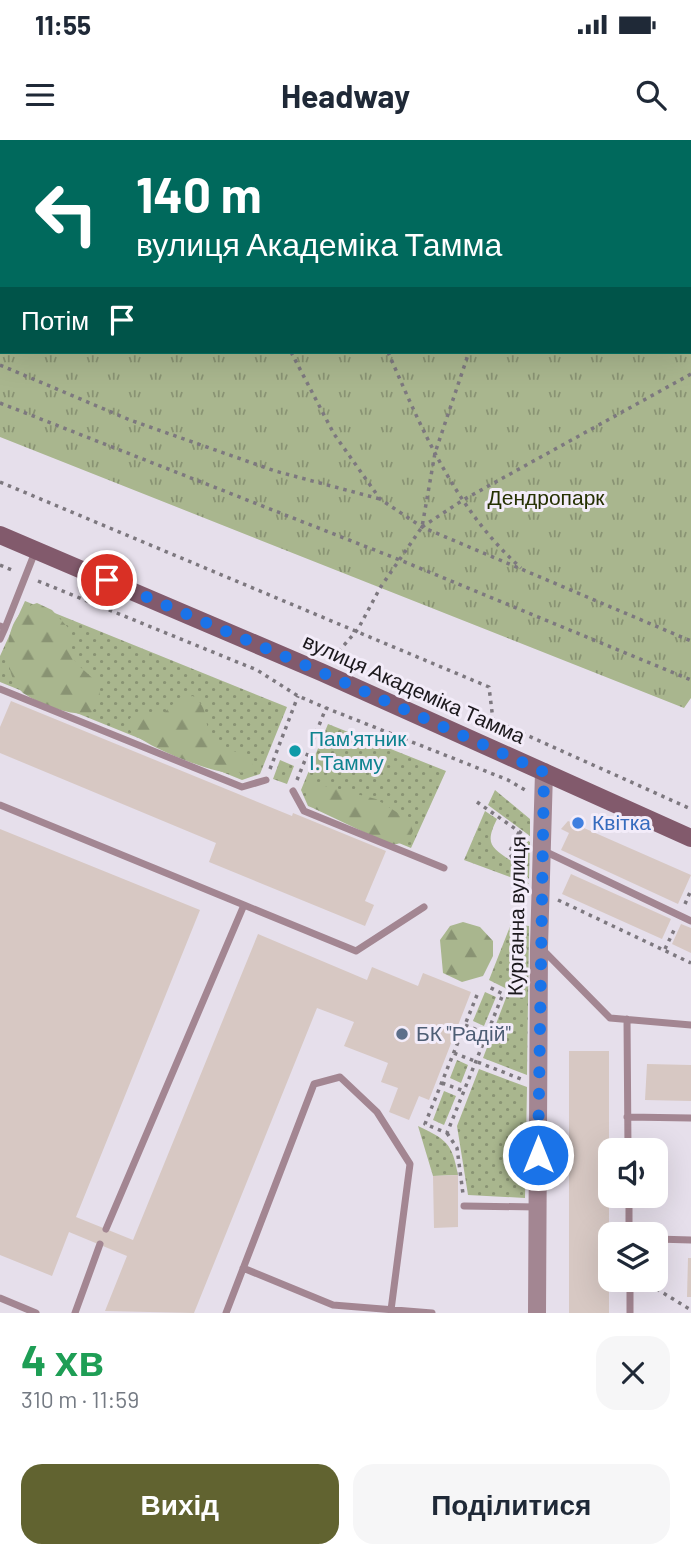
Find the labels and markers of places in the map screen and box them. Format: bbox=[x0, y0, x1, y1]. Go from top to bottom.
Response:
pin bbox=[77, 550, 137, 610]
place label: Пам'ятник І.Тамму bbox=[309, 725, 407, 774]
marker: Пам'ятник І.Тамму bbox=[287, 743, 303, 759]
place label: Квітка bbox=[592, 809, 651, 834]
marker: Квітка bbox=[570, 815, 586, 831]
place label: БК "Радій" bbox=[416, 1020, 511, 1045]
marker: БК "Радій" bbox=[394, 1026, 410, 1042]

